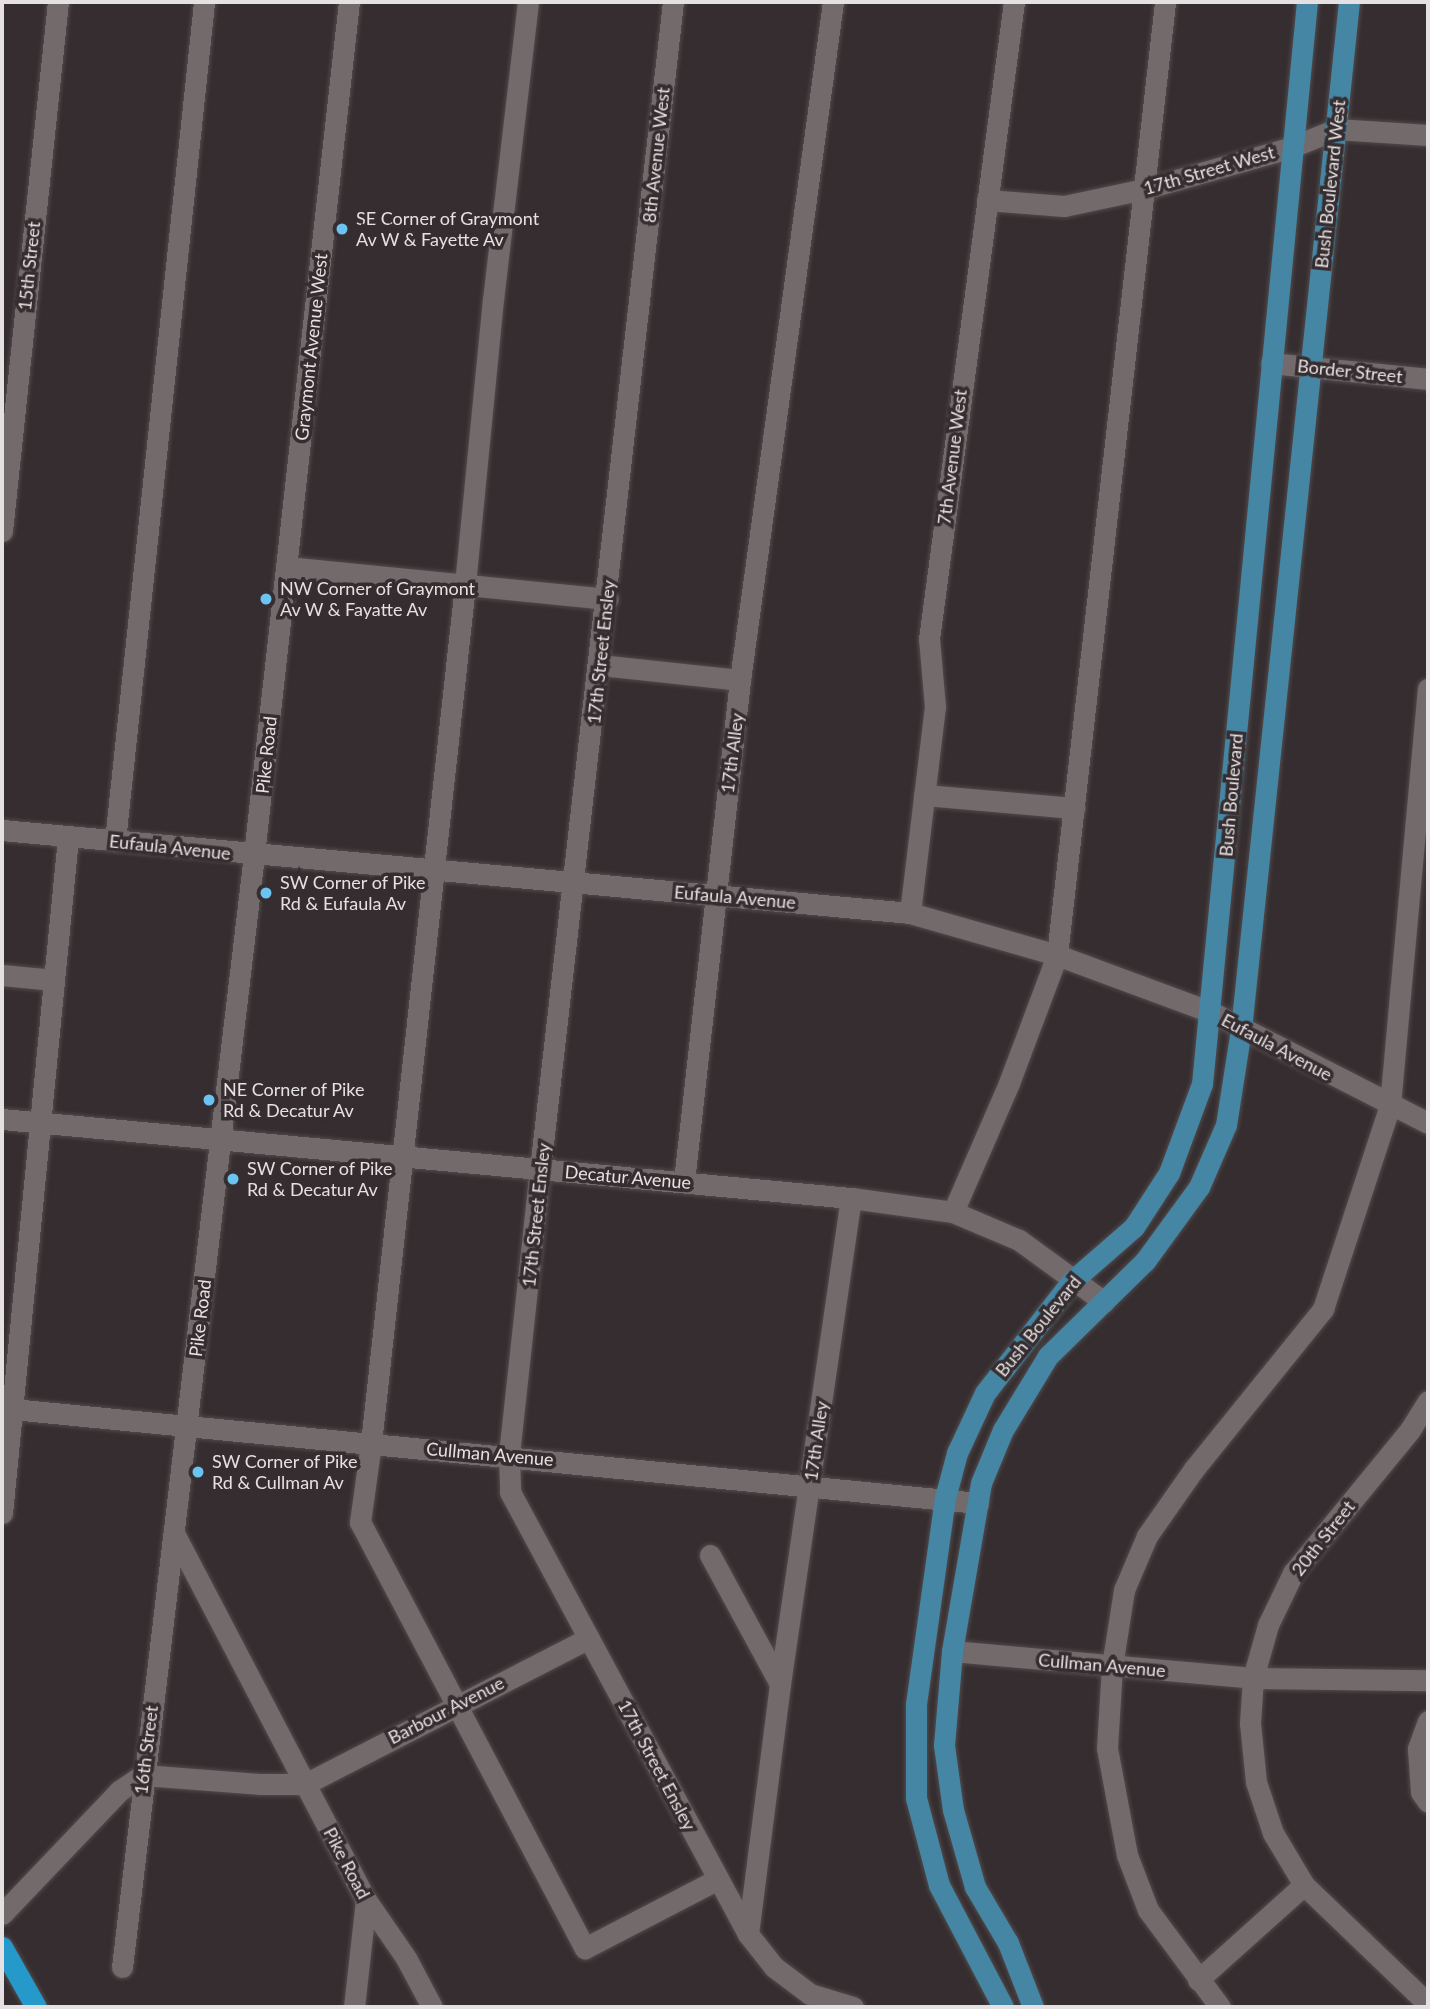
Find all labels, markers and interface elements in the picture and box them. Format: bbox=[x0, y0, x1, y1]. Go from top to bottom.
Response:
street label: 8th Avenue West bbox=[638, 86, 674, 224]
street label: Bush Boulevard West bbox=[1310, 99, 1350, 269]
street label: 17th Street West bbox=[1141, 141, 1277, 199]
place label: SE Corner of Graymont Av W & Fayette Av bbox=[356, 208, 540, 250]
street label: 15th Street bbox=[14, 220, 44, 312]
marker: SE Corner of Graymont Av W & Fayette Av bbox=[334, 221, 350, 237]
street label: Graymont Avenue West bbox=[290, 252, 332, 442]
street label: Border Street bbox=[1296, 355, 1404, 387]
street label: 7th Avenue West bbox=[933, 388, 971, 526]
place label: NW Corner of Graymont Av W & Fayatte Av bbox=[280, 578, 476, 620]
street label: 17th Street Ensley bbox=[583, 579, 619, 725]
marker: NW Corner of Graymont Av W & Fayatte Av bbox=[258, 591, 274, 607]
street label: 17th Alley bbox=[716, 711, 748, 795]
street label: Pike Road bbox=[251, 715, 281, 795]
street label: Bush Boulevard bbox=[1215, 733, 1247, 857]
street label: Eufaula Avenue bbox=[108, 830, 232, 864]
place label: SW Corner of Pike Rd & Eufaula Av bbox=[280, 872, 426, 914]
street label: Eufaula Avenue bbox=[673, 881, 797, 913]
marker: SW Corner of Pike Rd & Eufaula Av bbox=[258, 885, 274, 901]
street label: Eufaula Avenue bbox=[1218, 1009, 1336, 1085]
place label: NE Corner of Pike Rd & Decatur Av bbox=[223, 1079, 365, 1122]
marker: NE Corner of Pike Rd & Decatur Av bbox=[201, 1092, 217, 1108]
street label: 17th Street Ensley bbox=[518, 1142, 554, 1288]
place label: SW Corner of Pike Rd & Decatur Av bbox=[247, 1158, 393, 1200]
street label: Decatur Avenue bbox=[563, 1161, 693, 1193]
marker: SW Corner of Pike Rd & Decatur Av bbox=[225, 1171, 241, 1187]
street label: Bush Boulevard bbox=[991, 1271, 1085, 1381]
street label: Pike Road bbox=[185, 1278, 215, 1358]
street label: 17th Alley bbox=[800, 1399, 832, 1483]
street label: Cullman Avenue bbox=[425, 1438, 555, 1470]
place label: SW Corner of Pike Rd & Cullman Av bbox=[212, 1451, 358, 1494]
marker: SW Corner of Pike Rd & Cullman Av bbox=[190, 1464, 206, 1480]
street label: 20th Street bbox=[1287, 1496, 1359, 1580]
street label: Cullman Avenue bbox=[1037, 1649, 1167, 1681]
street label: Barbour Avenue bbox=[384, 1671, 508, 1749]
street label: 17th Street Ensley bbox=[613, 1696, 701, 1834]
street label: 16th Street bbox=[130, 1704, 162, 1796]
street label: Pike Road bbox=[319, 1824, 375, 1902]

